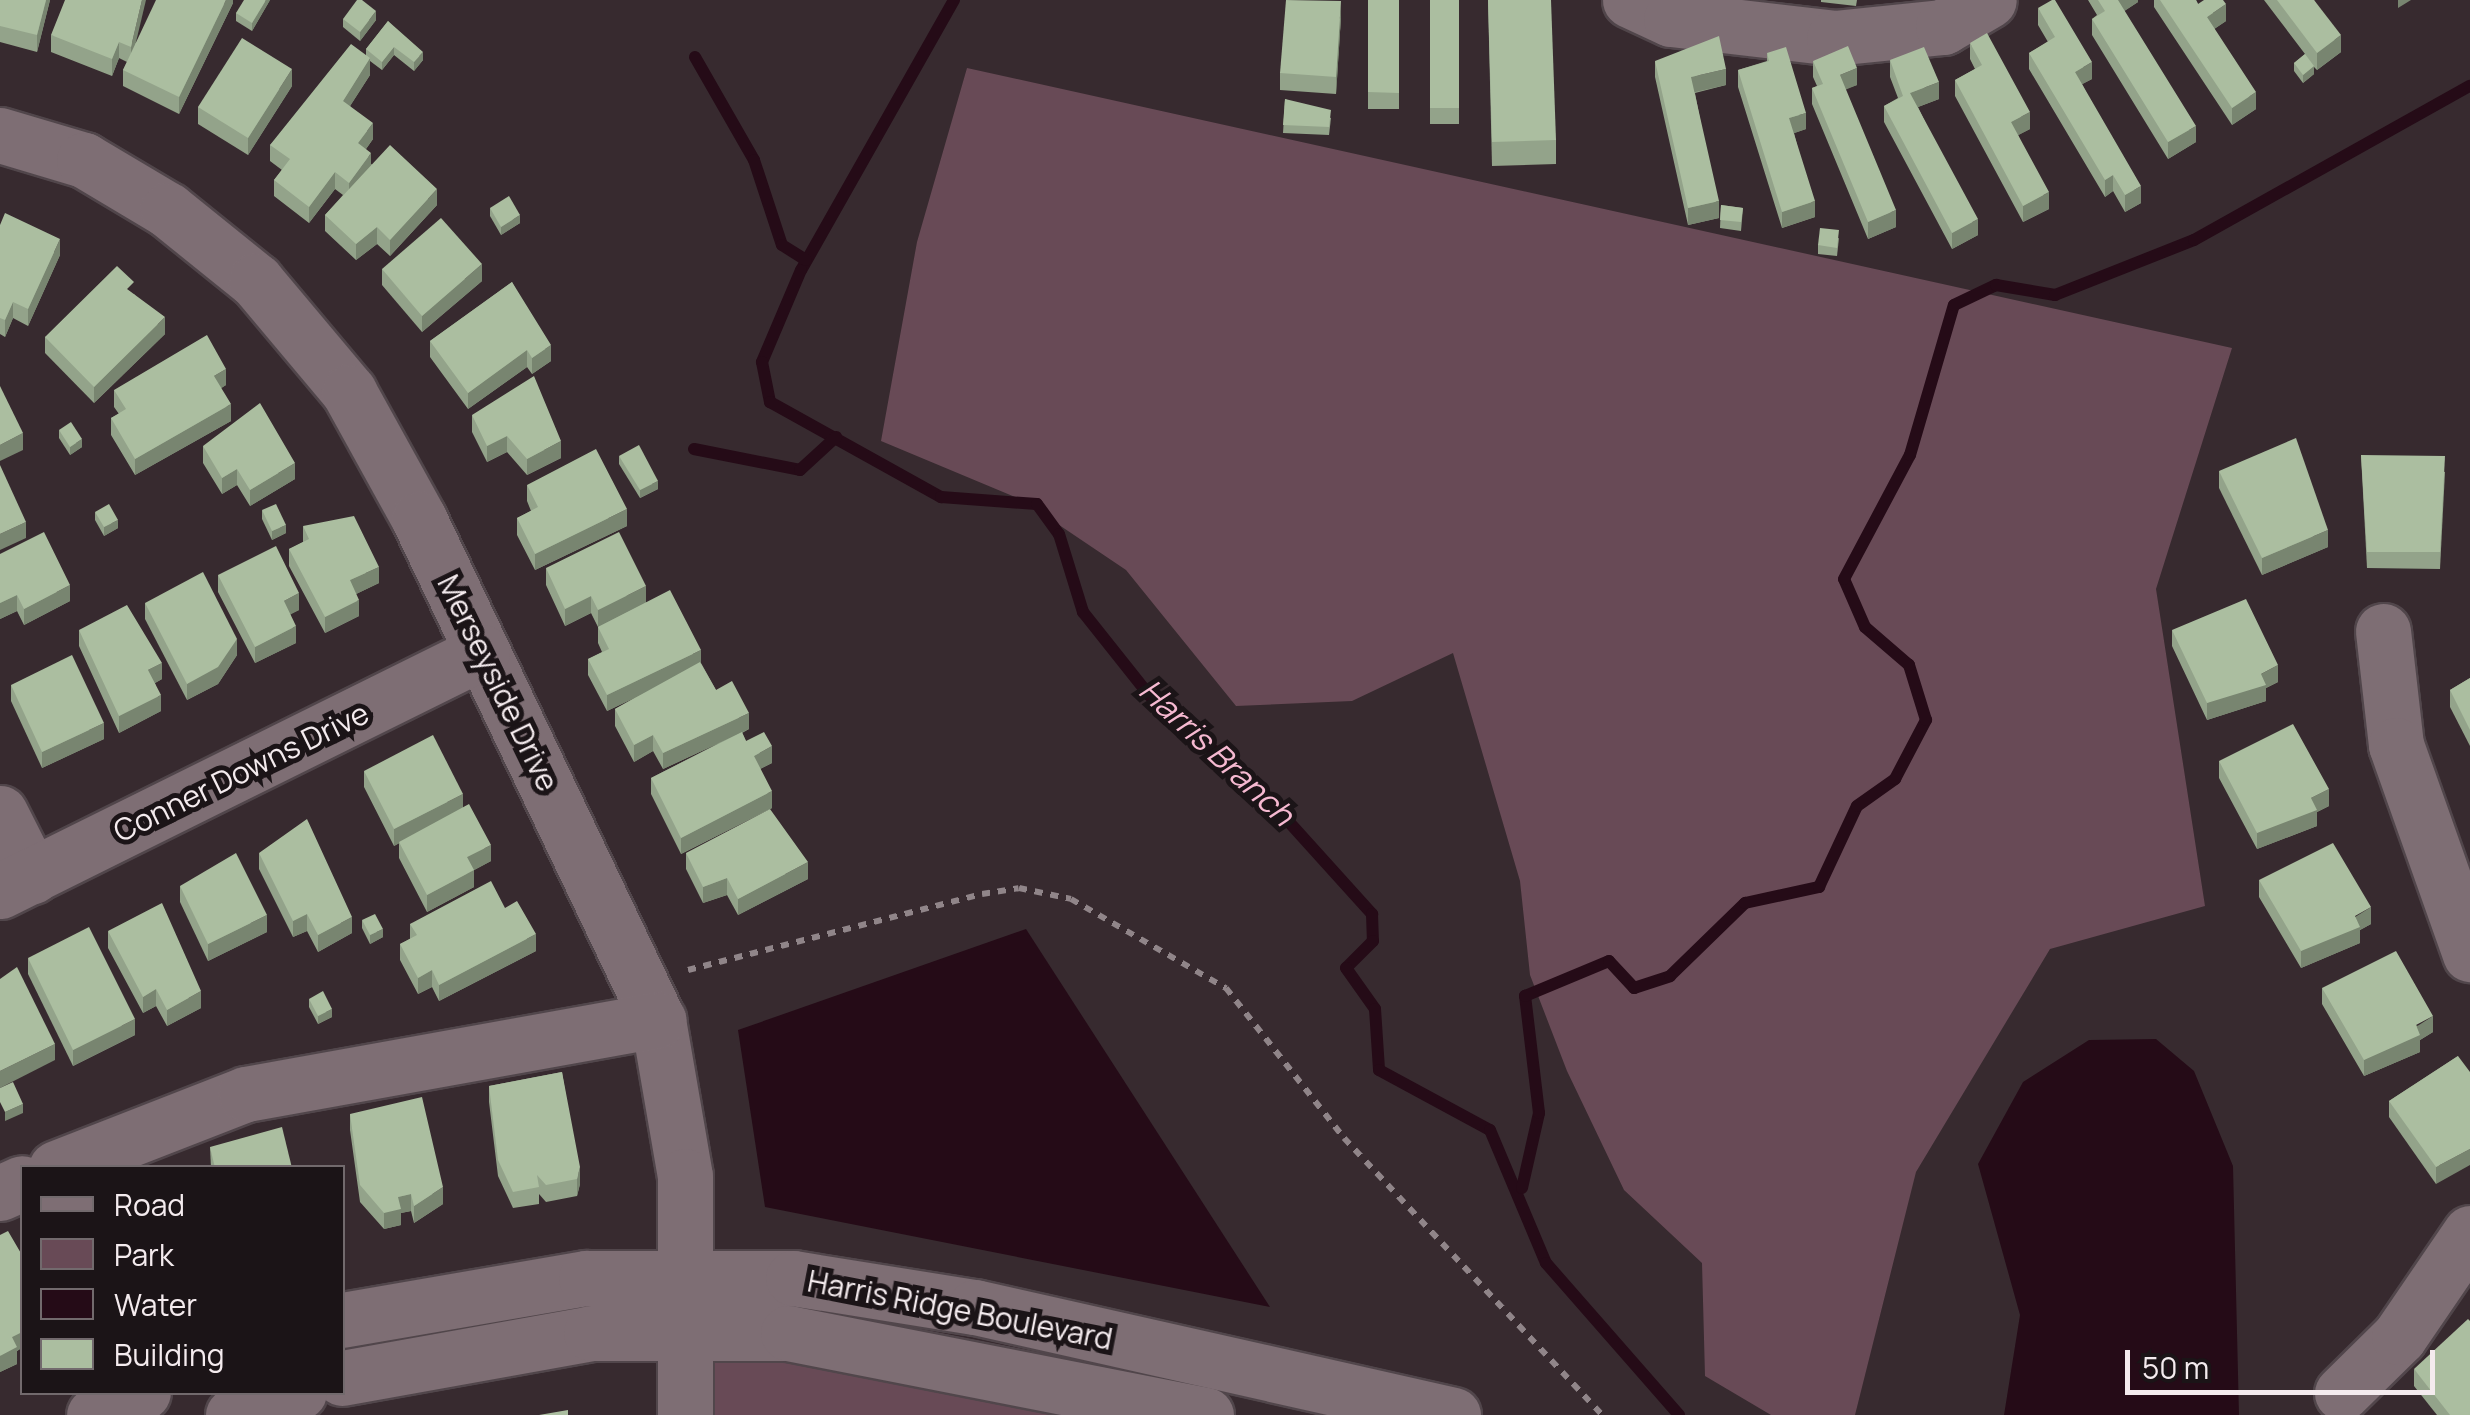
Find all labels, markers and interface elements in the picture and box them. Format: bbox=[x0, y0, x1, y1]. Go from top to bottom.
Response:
street label: Merseyside Drive bbox=[430, 569, 566, 797]
water label: Harris Branch bbox=[1132, 671, 1302, 833]
street label: Conner Downs Drive bbox=[108, 695, 374, 849]
legend bbox=[20, 1165, 345, 1395]
text: Road bbox=[114, 1184, 185, 1225]
text: Park bbox=[114, 1234, 174, 1275]
street label: Harris Ridge Boulevard bbox=[805, 1263, 1115, 1357]
text: Water bbox=[114, 1284, 197, 1325]
scale bar bbox=[2130, 1330, 2440, 1392]
text: Building bbox=[114, 1334, 225, 1375]
text: 50 m bbox=[2142, 1347, 2209, 1388]

